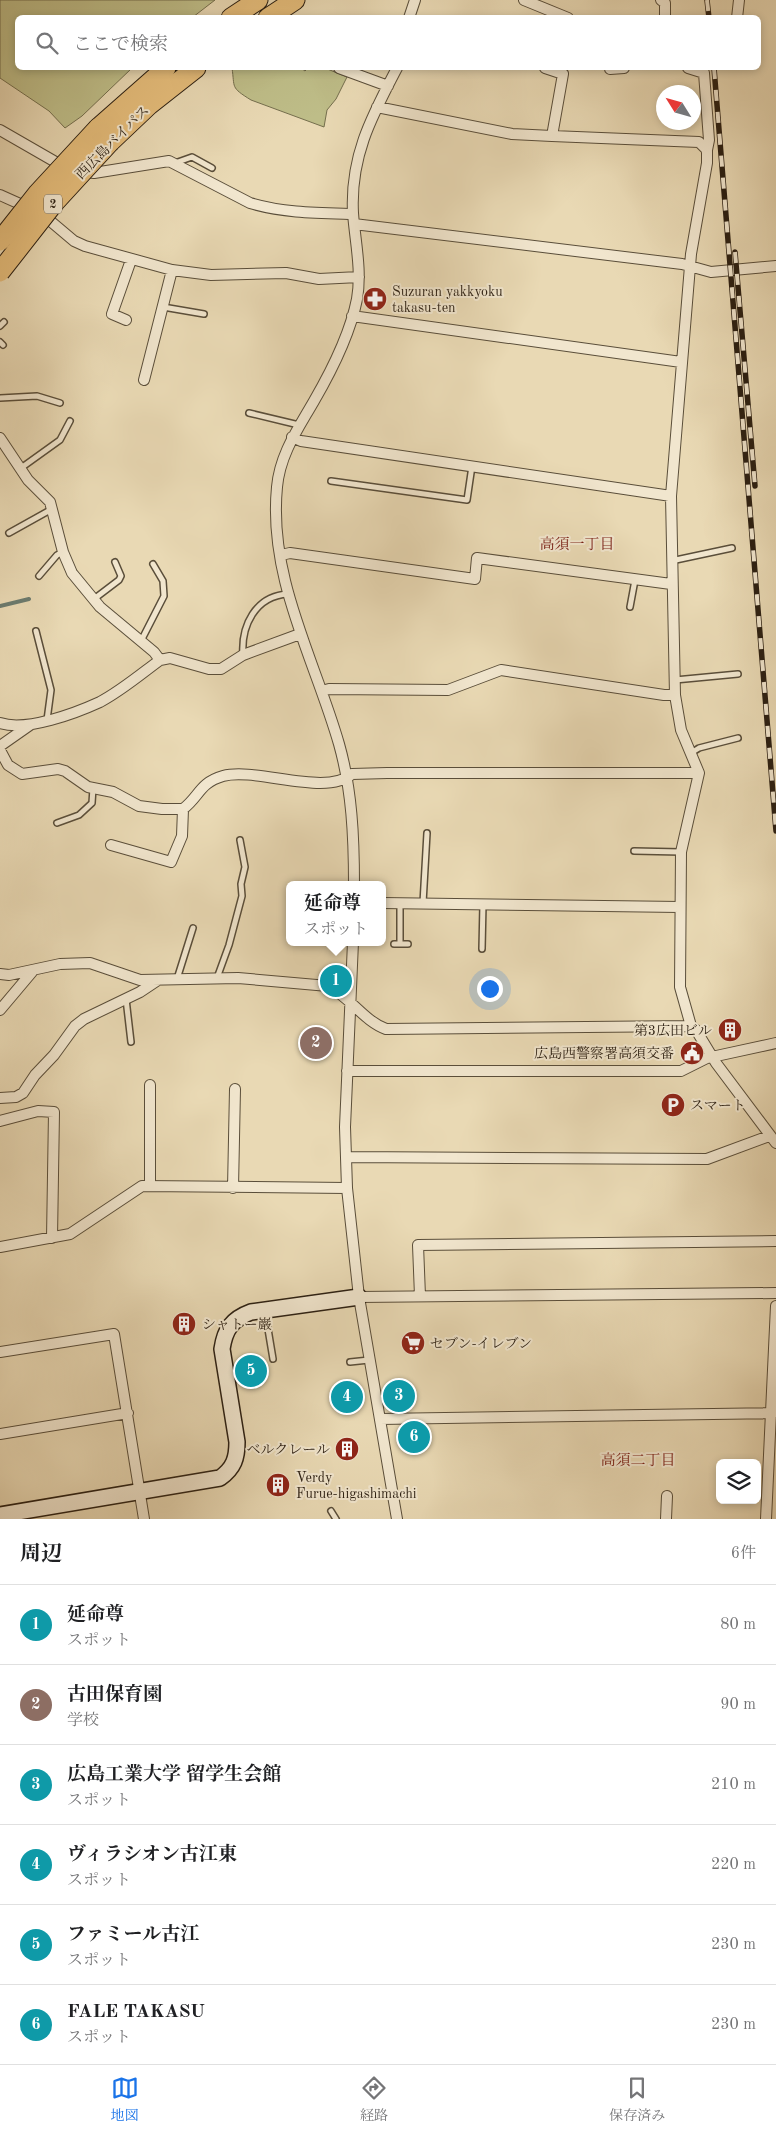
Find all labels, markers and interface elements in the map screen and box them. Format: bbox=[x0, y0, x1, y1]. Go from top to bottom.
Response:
search box bbox=[15, 15, 761, 70]
icon: search bbox=[33, 29, 61, 57]
text: ここで検索 bbox=[73, 36, 168, 55]
north arrow bbox=[656, 85, 701, 130]
street label: 西広島バイパス bbox=[72, 102, 152, 182]
road number: 2 bbox=[44, 194, 62, 213]
place label: Suzuran yakkyoku takasu-ten bbox=[392, 285, 503, 315]
pharmacy icon: Suzuran yakkyoku takasu-ten bbox=[362, 286, 388, 312]
district label: 高須一丁目 bbox=[539, 536, 615, 553]
popup bbox=[286, 881, 386, 946]
text: 延命尊 bbox=[304, 895, 361, 914]
text: スポット bbox=[304, 922, 368, 938]
pin: 1 bbox=[320, 962, 352, 1000]
your location bbox=[477, 976, 503, 1002]
building icon: 第3広田ビル bbox=[717, 1017, 743, 1043]
place label: 第3広田ビル bbox=[634, 1023, 712, 1038]
pin: 2 bbox=[300, 1024, 332, 1062]
public building icon: 広島西警察署高須交番 bbox=[679, 1040, 705, 1066]
place label: 広島西警察署高須交番 bbox=[534, 1046, 674, 1061]
parking icon: スマート bbox=[660, 1092, 686, 1118]
place label: スマート bbox=[690, 1099, 746, 1113]
building icon: シャトー巌 bbox=[171, 1311, 197, 1337]
place label: シャトー巌 bbox=[202, 1317, 272, 1332]
supermarket icon: セブン-イレブン bbox=[400, 1330, 426, 1356]
place label: セブン-イレブン bbox=[430, 1336, 532, 1351]
pin: 5 bbox=[235, 1352, 267, 1390]
pin: 3 bbox=[383, 1377, 415, 1415]
pin: 4 bbox=[331, 1378, 363, 1416]
pin: 6 bbox=[398, 1418, 430, 1456]
building icon: ベルクレール bbox=[334, 1436, 360, 1462]
place label: ベルクレール bbox=[247, 1442, 330, 1457]
district label: 高須二丁目 bbox=[600, 1452, 676, 1469]
map controls bbox=[716, 1459, 761, 1504]
button: layers bbox=[716, 1459, 761, 1504]
place label: Verdy Furue-higashimachi bbox=[296, 1471, 417, 1501]
building icon: Verdy Furue-higashimachi bbox=[265, 1472, 291, 1498]
text: 周辺 bbox=[20, 1544, 62, 1565]
text: 6件 bbox=[731, 1546, 756, 1562]
text: 延命尊 bbox=[67, 1606, 124, 1625]
text: 1 bbox=[31, 1617, 41, 1633]
text: 80 m bbox=[720, 1617, 756, 1633]
text: スポット bbox=[67, 1633, 131, 1649]
text: 古田保育園 bbox=[67, 1686, 162, 1705]
text: 2 bbox=[31, 1697, 41, 1713]
text: 90 m bbox=[720, 1697, 756, 1713]
text: 学校 bbox=[67, 1713, 99, 1729]
text: 広島工業大学 留学生会館 bbox=[67, 1766, 281, 1785]
text: 3 bbox=[31, 1777, 41, 1793]
text: 210 m bbox=[711, 1777, 756, 1793]
text: スポット bbox=[67, 1793, 131, 1809]
text: ヴィラシオン古江東 bbox=[67, 1846, 237, 1865]
text: 4 bbox=[31, 1857, 41, 1873]
text: 220 m bbox=[711, 1857, 756, 1873]
text: スポット bbox=[67, 1873, 131, 1889]
text: ファミール古江 bbox=[67, 1926, 199, 1945]
text: 5 bbox=[31, 1937, 41, 1953]
text: 230 m bbox=[711, 1937, 756, 1953]
text: スポット bbox=[67, 1953, 131, 1969]
text: FALE TAKASU bbox=[67, 2003, 205, 2022]
text: 6 bbox=[31, 2017, 41, 2033]
text: 230 m bbox=[711, 2017, 756, 2033]
text: スポット bbox=[67, 2030, 131, 2046]
tab: 地図 bbox=[111, 2074, 139, 2125]
tab: 経路 bbox=[360, 2074, 388, 2125]
tab: 保存済み bbox=[609, 2074, 665, 2125]

